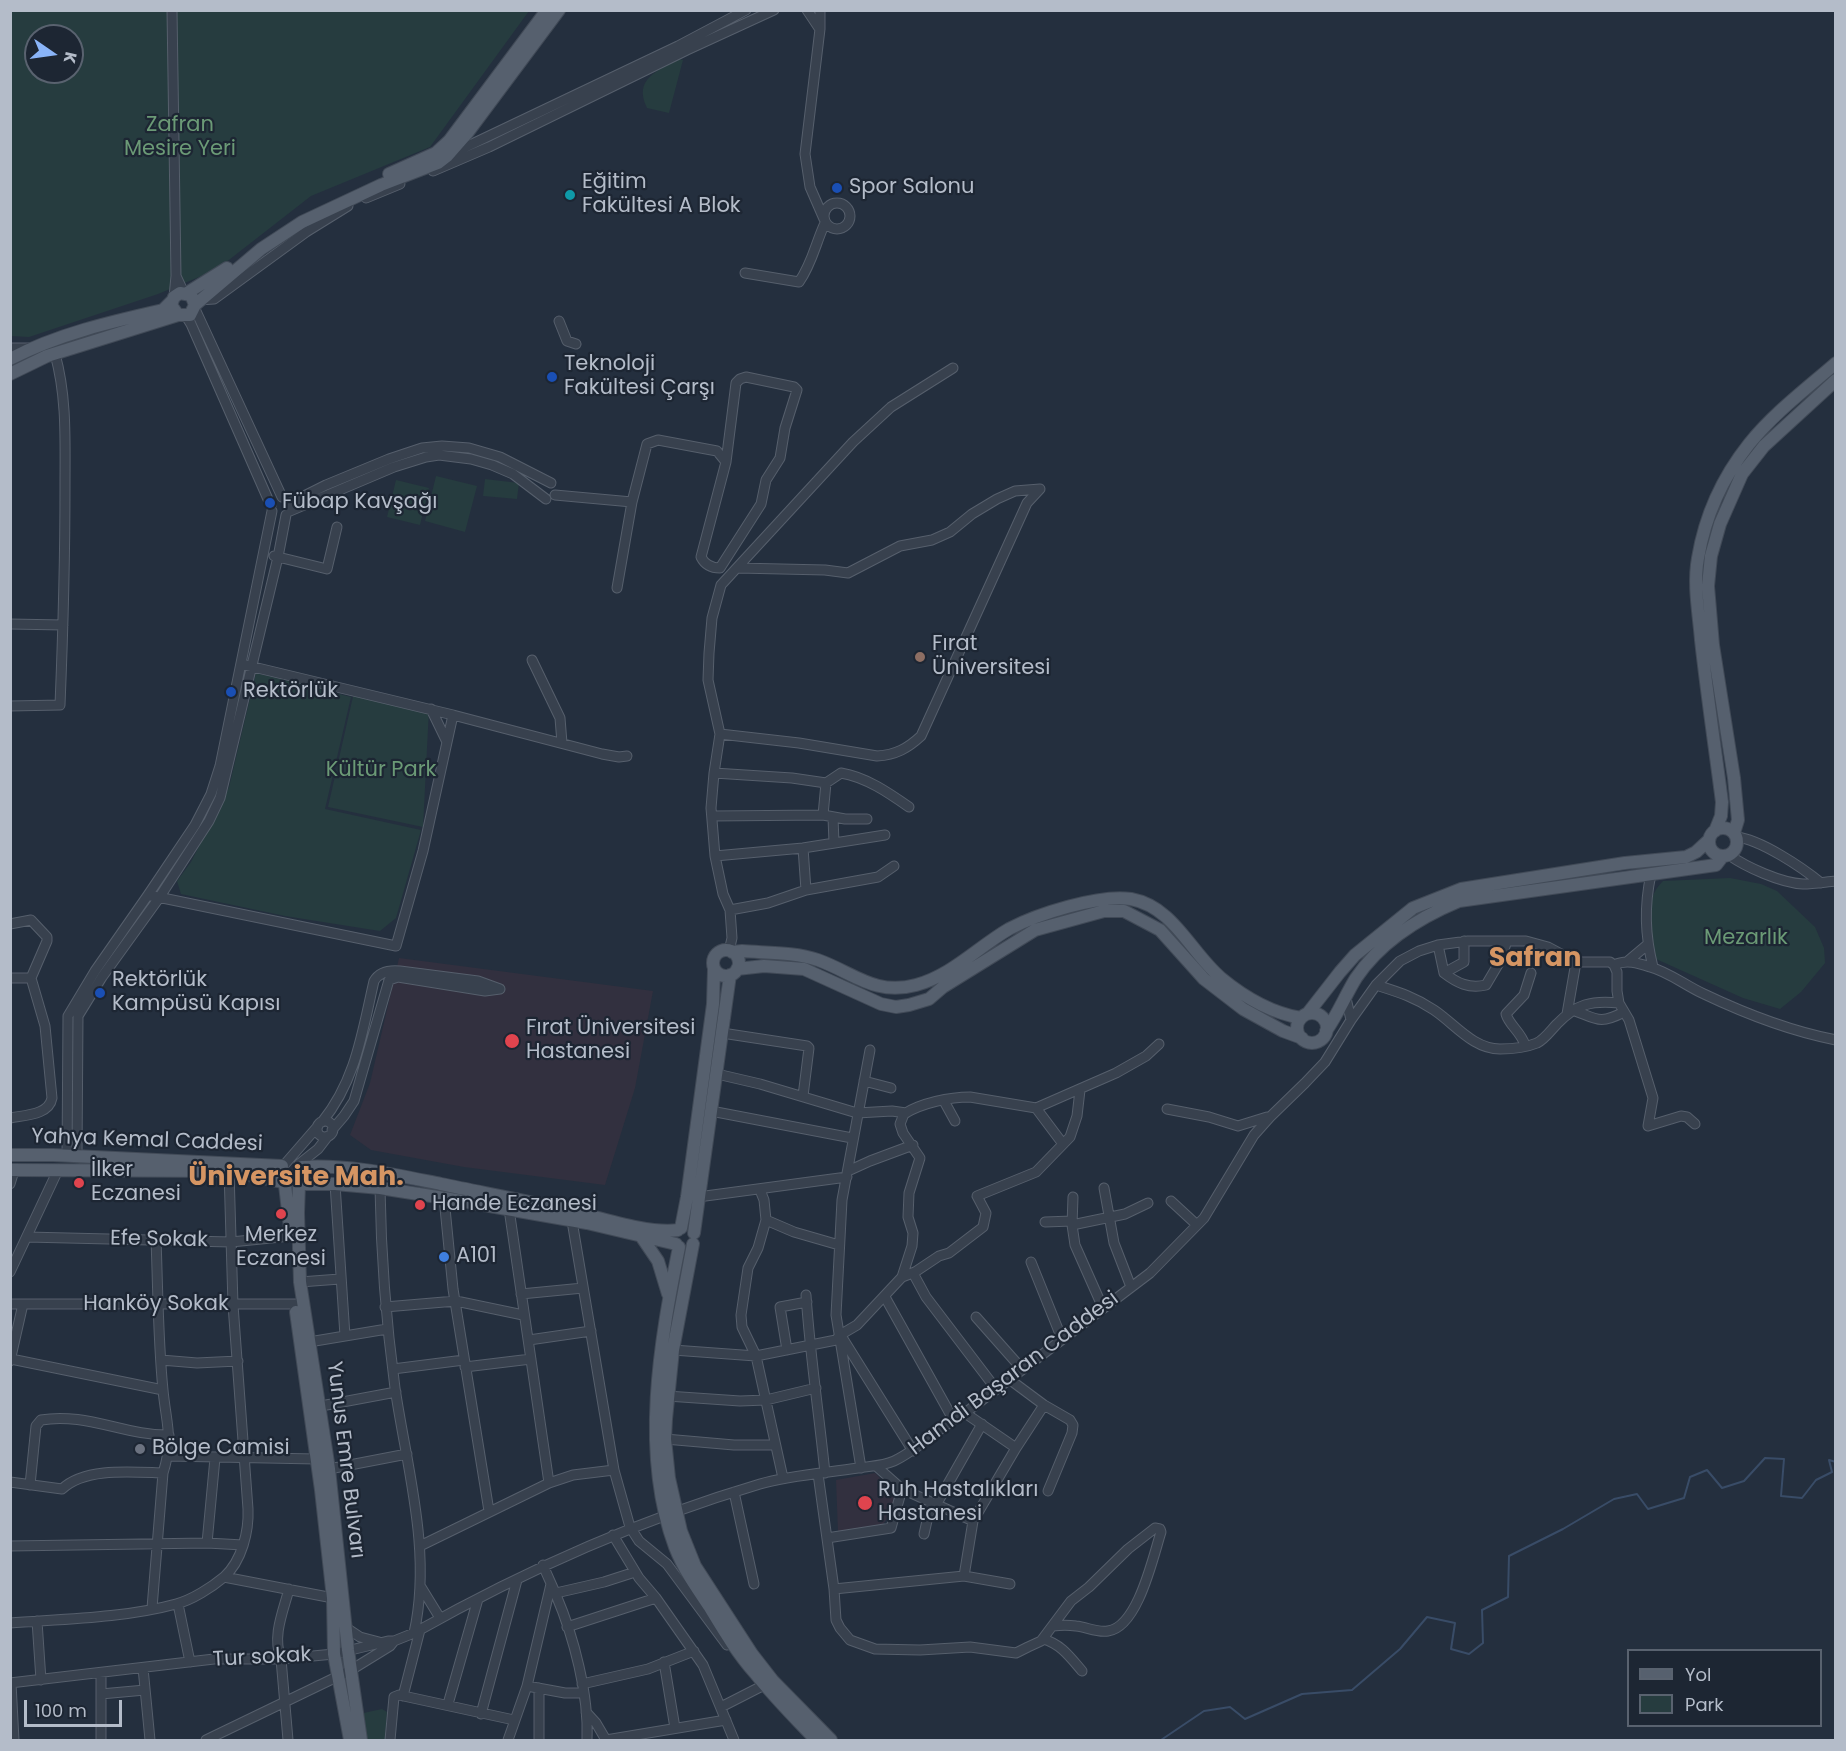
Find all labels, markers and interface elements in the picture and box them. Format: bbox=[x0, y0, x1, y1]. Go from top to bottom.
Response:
north arrow bbox=[24, 24, 84, 84]
text: K bbox=[58, 50, 83, 66]
park label: Zafran Mesire Yeri bbox=[124, 113, 236, 163]
place label: Eğitim Fakültesi A Blok bbox=[582, 170, 741, 220]
place label: Spor Salonu bbox=[849, 175, 974, 201]
marker: Spor Salonu bbox=[830, 181, 844, 195]
marker: Eğitim Fakültesi A Blok bbox=[563, 188, 577, 202]
place label: Teknoloji Fakültesi Çarşı bbox=[564, 352, 715, 402]
marker: Teknoloji Fakültesi Çarşı bbox=[545, 370, 559, 384]
place label: Fübap Kavşağı bbox=[282, 490, 437, 516]
marker: Fübap Kavşağı bbox=[263, 496, 277, 510]
place label: Fırat Üniversitesi bbox=[932, 632, 1050, 682]
marker: Fırat Üniversitesi bbox=[913, 650, 927, 664]
place label: Rektörlük bbox=[243, 679, 338, 705]
marker: Rektörlük bbox=[224, 685, 238, 699]
park label: Kültür Park bbox=[326, 758, 436, 784]
park label: Mezarlık bbox=[1704, 926, 1788, 952]
district label: Safran bbox=[1489, 943, 1581, 975]
place label: Rektörlük Kampüsü Kapısı bbox=[112, 968, 280, 1018]
marker: Rektörlük Kampüsü Kapısı bbox=[93, 986, 107, 1000]
place label: Fırat Üniversitesi Hastanesi bbox=[526, 1016, 695, 1066]
marker: Fırat Üniversitesi Hastanesi bbox=[503, 1032, 521, 1050]
street label: Yahya Kemal Caddesi bbox=[31, 1124, 263, 1158]
place label: İlker Eczanesi bbox=[91, 1158, 181, 1208]
district label: Üniversite Mah. bbox=[188, 1162, 404, 1194]
marker: İlker Eczanesi bbox=[72, 1176, 86, 1190]
place label: Hande Eczanesi bbox=[432, 1192, 597, 1218]
marker: Hande Eczanesi bbox=[413, 1198, 427, 1212]
marker: Merkez Eczanesi bbox=[274, 1207, 288, 1221]
place label: Merkez Eczanesi bbox=[236, 1223, 326, 1273]
street label: Efe Sokak bbox=[110, 1227, 208, 1253]
place label: A101 bbox=[456, 1244, 497, 1270]
marker: A101 bbox=[437, 1250, 451, 1264]
street label: Hamdi Başaran Caddesi bbox=[904, 1287, 1124, 1461]
street label: Hanköy Sokak bbox=[83, 1292, 229, 1318]
street label: Yunus Emre Bulvarı bbox=[320, 1360, 370, 1560]
place label: Bölge Camisi bbox=[152, 1436, 290, 1462]
marker: Bölge Camisi bbox=[133, 1442, 147, 1456]
place label: Ruh Hastalıkları Hastanesi bbox=[878, 1478, 1038, 1528]
marker: Ruh Hastalıkları Hastanesi bbox=[856, 1494, 874, 1512]
street label: Tur sokak bbox=[212, 1643, 312, 1673]
legend bbox=[1627, 1649, 1822, 1727]
text: Yol bbox=[1685, 1662, 1711, 1687]
scale bar bbox=[27, 1688, 124, 1726]
text: Park bbox=[1685, 1692, 1724, 1717]
text: 100 m bbox=[35, 1698, 87, 1723]

